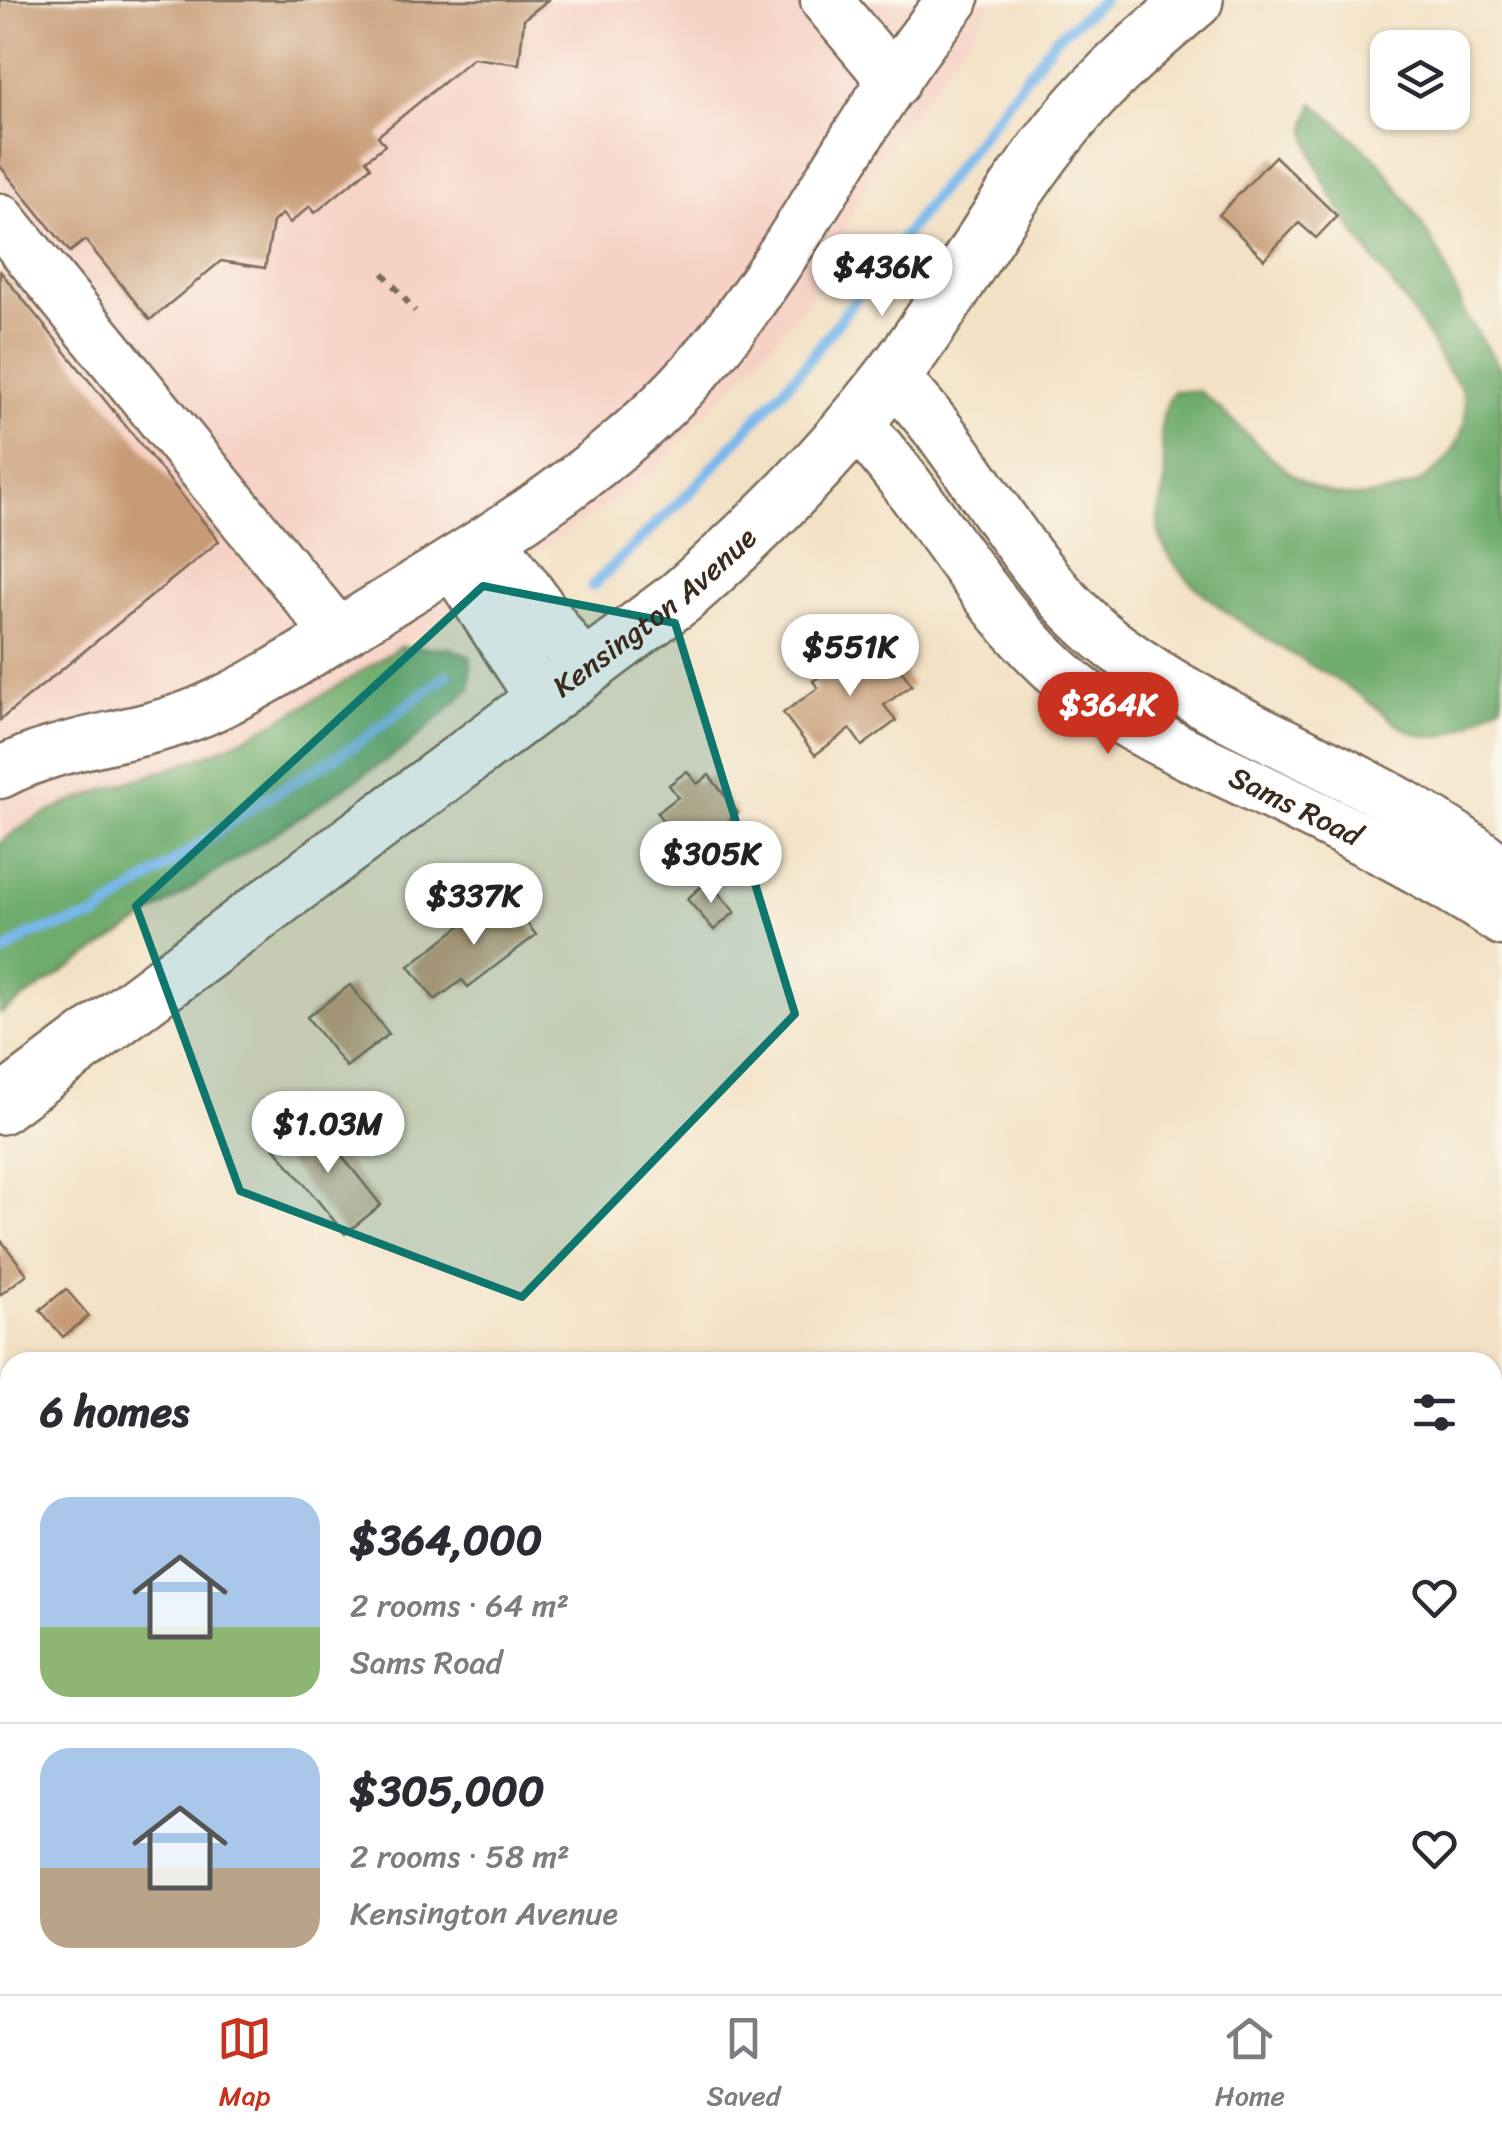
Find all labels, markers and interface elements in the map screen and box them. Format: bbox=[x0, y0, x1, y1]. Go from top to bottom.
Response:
map controls bbox=[1370, 30, 1470, 130]
button: layers bbox=[1370, 30, 1470, 130]
pin: $436K bbox=[812, 234, 952, 319]
text: $436K bbox=[834, 238, 930, 295]
street label: Kensington Avenue bbox=[540, 513, 770, 712]
pin: $551K bbox=[780, 614, 920, 699]
text: $551K bbox=[803, 618, 897, 675]
pin: $364K bbox=[1038, 672, 1178, 757]
text: $364K bbox=[1060, 676, 1156, 733]
street label: Sams Road bbox=[1220, 750, 1374, 863]
pin: $305K bbox=[641, 821, 781, 906]
text: $305K bbox=[662, 825, 760, 882]
pin: $337K bbox=[404, 863, 544, 948]
text: $337K bbox=[427, 867, 521, 924]
pin: $1.03M bbox=[247, 1091, 409, 1176]
text: $1.03M bbox=[274, 1095, 382, 1152]
text: 6 homes bbox=[40, 1375, 189, 1449]
icon: filters bbox=[1407, 1385, 1462, 1440]
text: $364,000 bbox=[350, 1503, 542, 1577]
icon: home bbox=[120, 1537, 240, 1657]
icon: heart bbox=[1407, 1570, 1462, 1625]
text: 2 rooms · 64 m² bbox=[350, 1577, 569, 1634]
text: Sams Road bbox=[350, 1634, 502, 1691]
text: $305,000 bbox=[350, 1754, 544, 1828]
icon: home bbox=[120, 1788, 240, 1908]
icon: heart bbox=[1407, 1821, 1462, 1876]
text: 2 rooms · 58 m² bbox=[350, 1828, 570, 1885]
text: Kensington Avenue bbox=[350, 1885, 618, 1942]
tab: Map bbox=[217, 2011, 272, 2120]
tab: Saved bbox=[707, 2011, 780, 2120]
tab: Home bbox=[1215, 2011, 1285, 2120]

